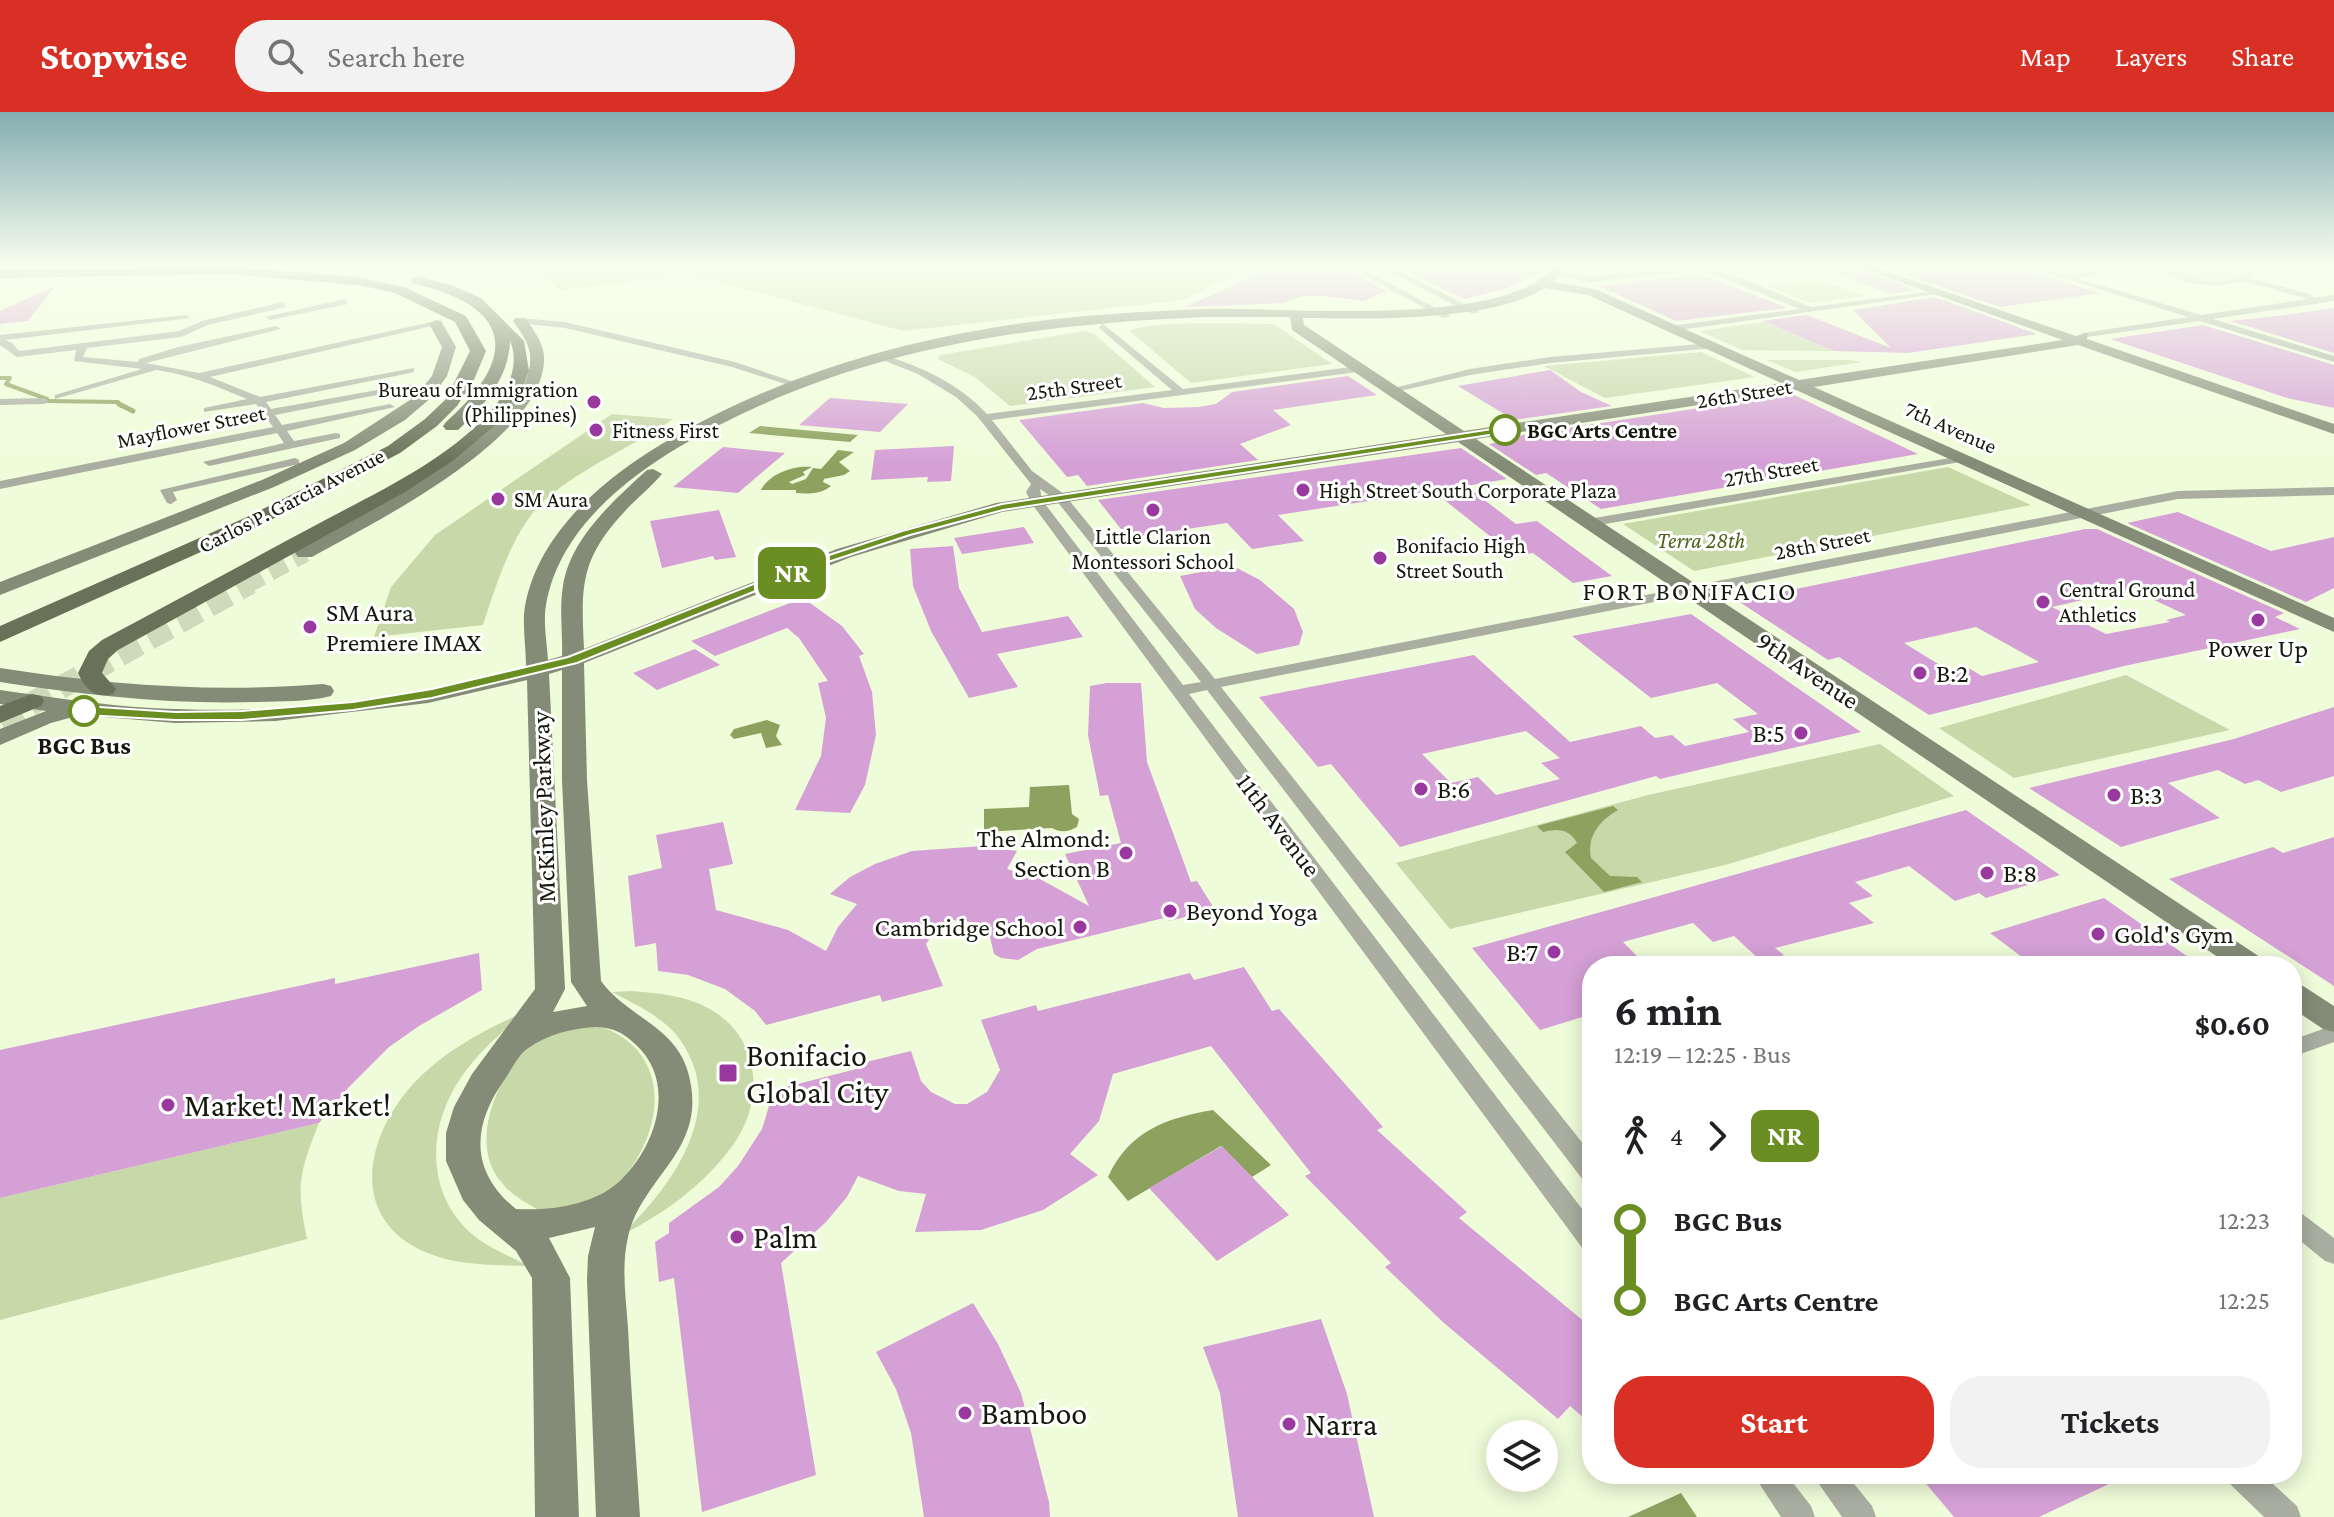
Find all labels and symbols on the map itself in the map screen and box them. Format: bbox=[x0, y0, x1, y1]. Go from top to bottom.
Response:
street label: 25th Street bbox=[1025, 367, 1124, 406]
street label: 26th Street bbox=[1695, 374, 1794, 413]
place label: Bureau of Immigration (Philippines) bbox=[378, 377, 578, 428]
marker: Bureau of Immigration (Philippines) bbox=[585, 393, 603, 411]
street label: 7th Avenue bbox=[1901, 396, 2001, 459]
street label: Mayflower Street bbox=[115, 400, 268, 453]
marker: BGC Arts Centre bbox=[1490, 415, 1520, 445]
place label: Fitness First bbox=[612, 418, 719, 443]
place label: BGC Arts Centre bbox=[1527, 418, 1677, 443]
marker: Fitness First bbox=[587, 421, 605, 439]
street label: Carlos P. Garcia Avenue bbox=[194, 443, 388, 558]
street label: 27th Street bbox=[1722, 451, 1821, 492]
place label: High Street South Corporate Plaza bbox=[1319, 478, 1617, 503]
marker: High Street South Corporate Plaza bbox=[1294, 481, 1312, 499]
place label: SM Aura bbox=[514, 487, 588, 512]
marker: SM Aura bbox=[489, 490, 507, 508]
marker: Little Clarion Montessori School bbox=[1144, 501, 1162, 519]
street label: 28th Street bbox=[1772, 522, 1873, 565]
place label: Little Clarion Montessori School bbox=[1072, 524, 1234, 574]
park label: Terra 28th bbox=[1657, 528, 1745, 553]
place label: Bonifacio High Street South bbox=[1396, 533, 1526, 583]
line badge: NR bbox=[756, 547, 828, 599]
marker: Bonifacio High Street South bbox=[1371, 549, 1389, 567]
district label: FORT BONIFACIO bbox=[1582, 577, 1798, 606]
place label: Central Ground Athletics bbox=[2059, 577, 2196, 627]
marker: Central Ground Athletics bbox=[2034, 593, 2052, 611]
place label: SM Aura Premiere IMAX bbox=[326, 598, 482, 657]
marker: Power Up bbox=[2249, 611, 2267, 629]
marker: SM Aura Premiere IMAX bbox=[301, 618, 319, 636]
street label: 9th Avenue bbox=[1751, 626, 1864, 715]
place label: Power Up bbox=[2208, 634, 2308, 663]
place label: B:2 bbox=[1936, 659, 1969, 688]
marker: B:2 bbox=[1911, 664, 1929, 682]
marker: BGC Bus bbox=[69, 696, 99, 726]
street label: McKinley Parkway bbox=[526, 710, 561, 903]
place label: B:5 bbox=[1753, 719, 1785, 748]
marker: B:5 bbox=[1792, 724, 1810, 742]
place label: BGC Bus bbox=[37, 731, 131, 760]
street label: 11th Avenue bbox=[1231, 768, 1327, 882]
place label: B:6 bbox=[1437, 775, 1470, 804]
marker: B:6 bbox=[1412, 780, 1430, 798]
place label: B:3 bbox=[2130, 781, 2163, 810]
marker: B:3 bbox=[2105, 786, 2123, 804]
place label: The Almond: Section B bbox=[977, 824, 1110, 883]
marker: The Almond: Section B bbox=[1117, 844, 1135, 862]
place label: B:8 bbox=[2003, 859, 2037, 888]
marker: B:8 bbox=[1978, 864, 1996, 882]
place label: Beyond Yoga bbox=[1186, 897, 1318, 926]
marker: Beyond Yoga bbox=[1161, 902, 1179, 920]
place label: Cambridge School bbox=[875, 913, 1064, 942]
marker: Cambridge School bbox=[1071, 918, 1089, 936]
place label: Gold's Gym bbox=[2114, 920, 2234, 949]
marker: Gold's Gym bbox=[2089, 925, 2107, 943]
place label: B:7 bbox=[1506, 938, 1538, 967]
marker: B:7 bbox=[1545, 943, 1563, 961]
place label: Bonifacio Global City bbox=[746, 1037, 889, 1110]
marker: Bonifacio Global City bbox=[717, 1062, 739, 1084]
place label: Market! Market! bbox=[184, 1087, 391, 1123]
marker: Market! Market! bbox=[159, 1096, 177, 1114]
place label: Palm bbox=[753, 1219, 818, 1255]
marker: Palm bbox=[728, 1228, 746, 1246]
place label: Bamboo bbox=[981, 1395, 1087, 1431]
marker: Bamboo bbox=[956, 1404, 974, 1422]
place label: Narra bbox=[1305, 1406, 1378, 1442]
marker: Narra bbox=[1280, 1415, 1298, 1433]

